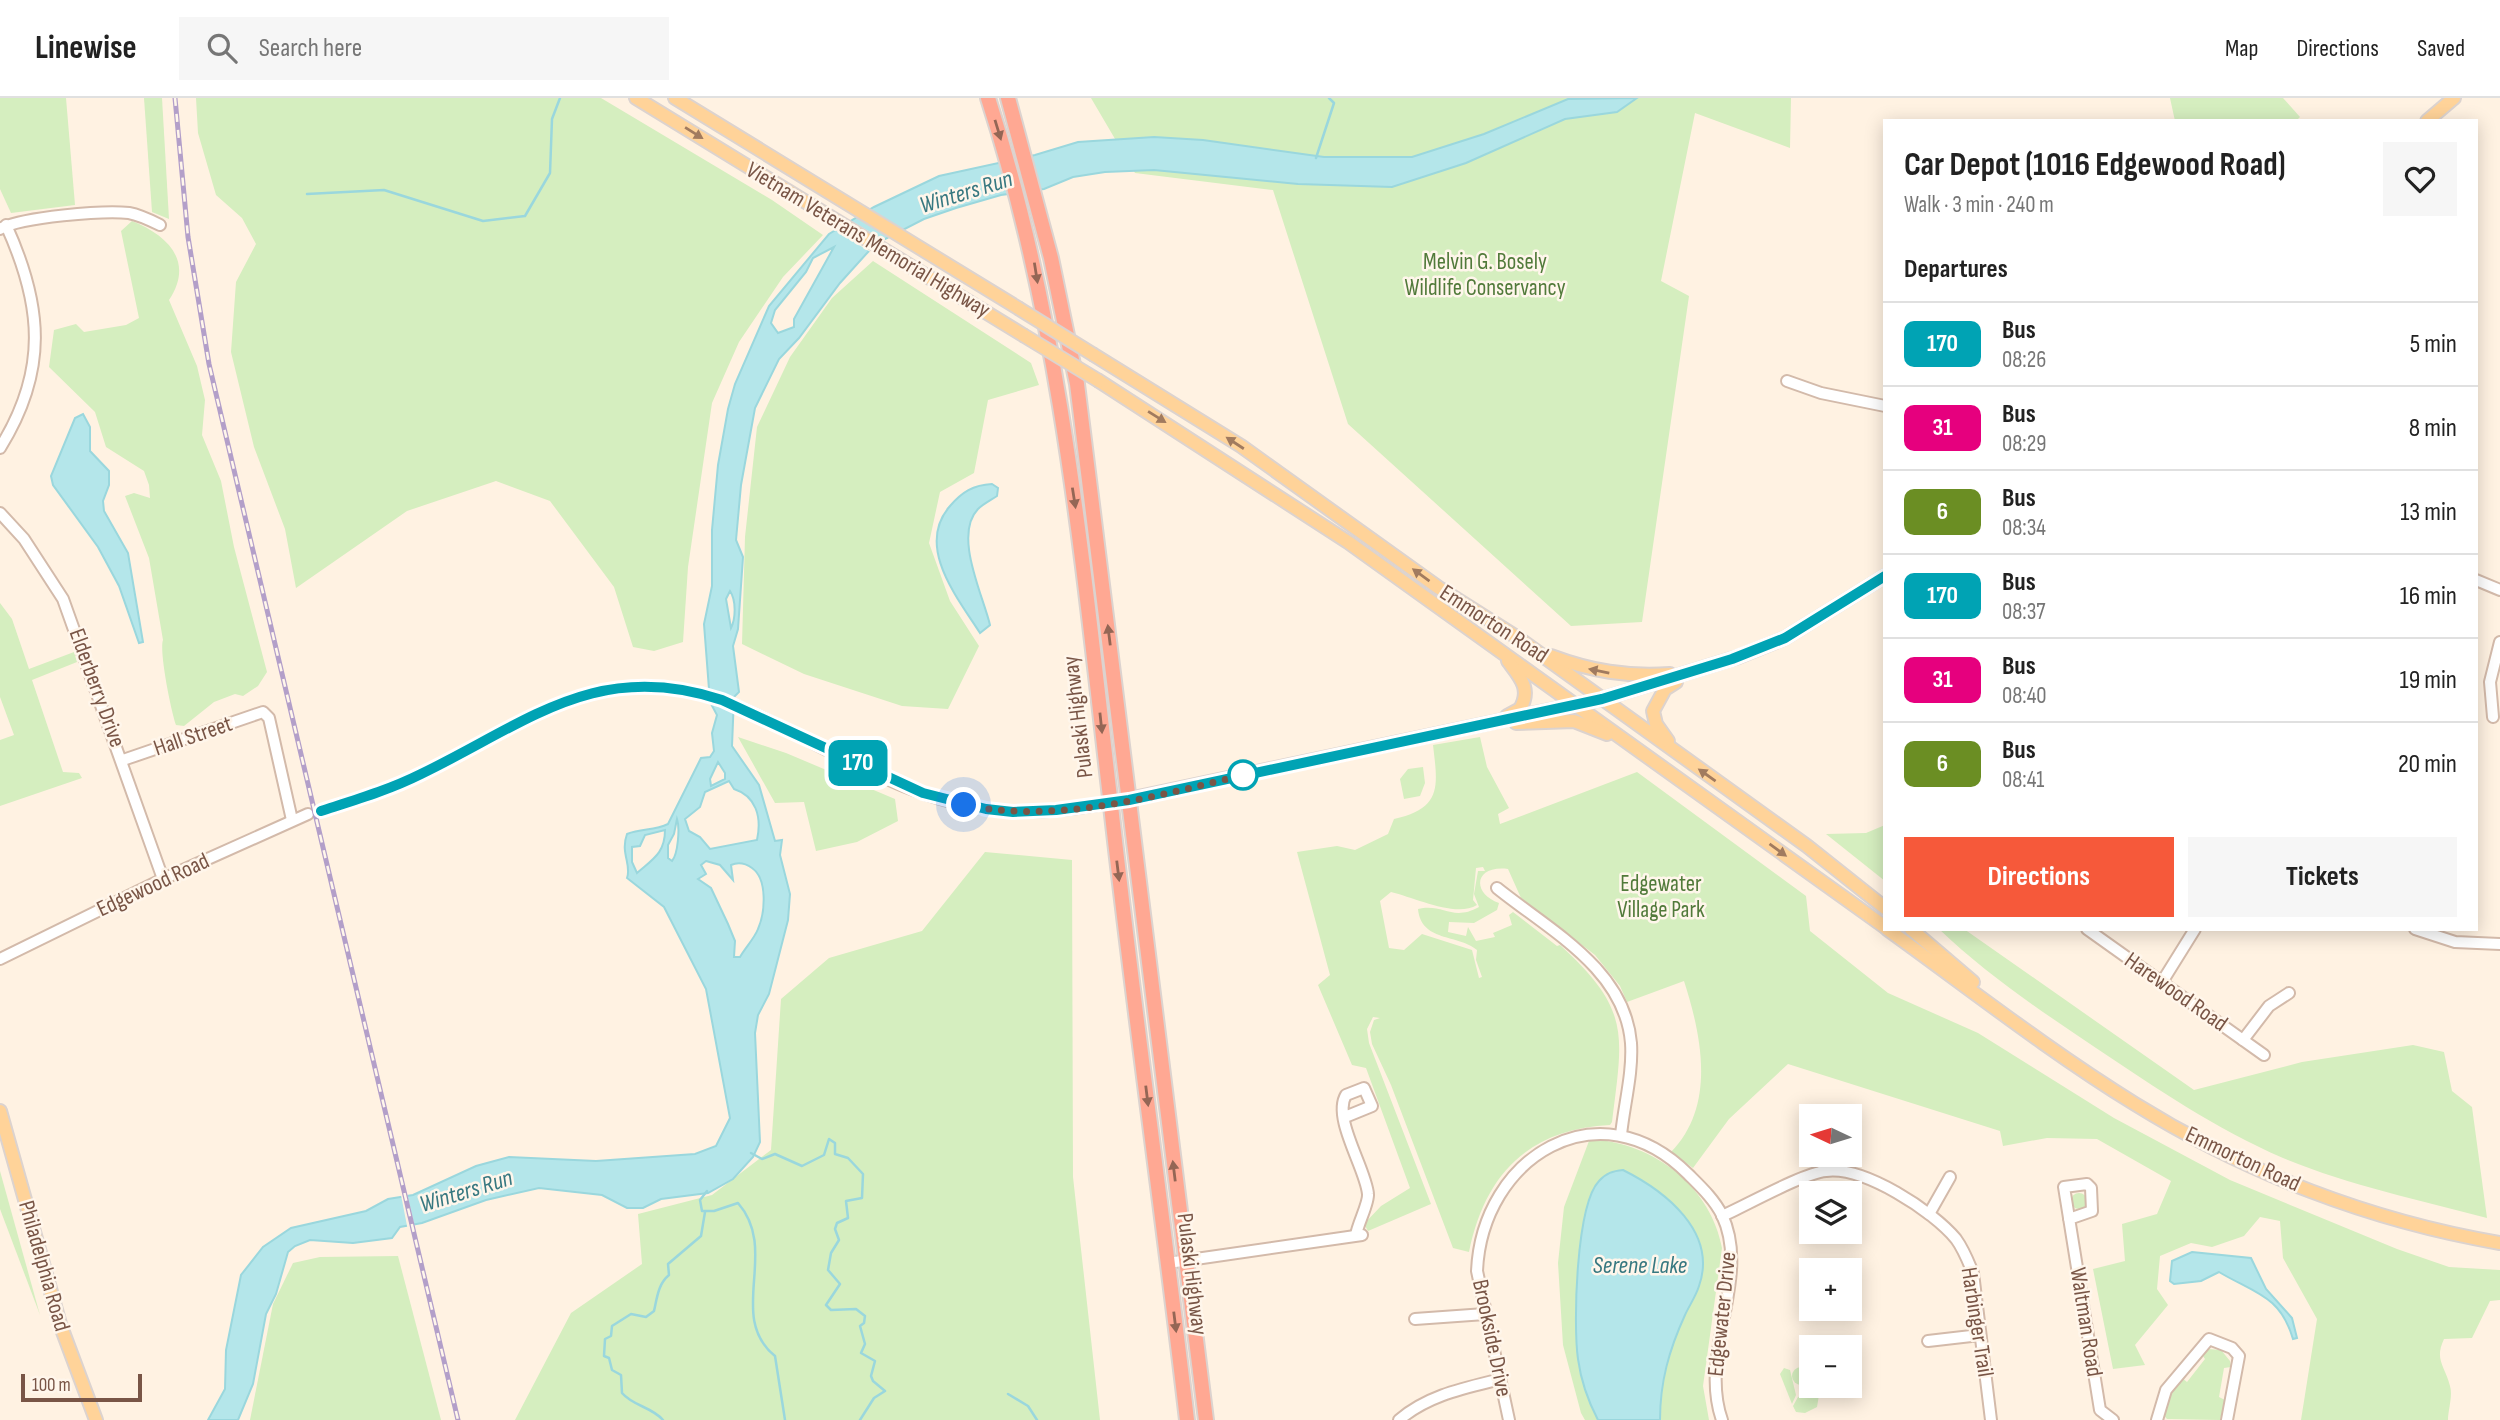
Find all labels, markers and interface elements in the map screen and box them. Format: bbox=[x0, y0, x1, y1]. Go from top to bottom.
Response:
search box bbox=[179, 17, 669, 80]
text: Linewise bbox=[35, 28, 137, 68]
icon: search bbox=[203, 29, 241, 67]
text: Search here bbox=[259, 33, 362, 64]
text: Map bbox=[2225, 34, 2258, 63]
text: Directions bbox=[2296, 34, 2379, 63]
text: Saved bbox=[2417, 34, 2465, 63]
one-way arrow bbox=[993, 119, 1003, 140]
one-way arrow bbox=[685, 127, 704, 140]
button: heart bbox=[2383, 142, 2457, 216]
text: Car Depot (1016 Edgewood Road) bbox=[1904, 145, 2286, 185]
street label: Vietnam Veterans Memorial Highway bbox=[741, 156, 995, 324]
water label: Winters Run bbox=[916, 164, 1016, 220]
text: Walk · 3 min · 240 m bbox=[1904, 191, 2054, 219]
park label: Melvin G. Bosely Wildlife Conservancy bbox=[1404, 248, 1566, 302]
text: Departures bbox=[1904, 254, 2008, 285]
one-way arrow bbox=[1030, 263, 1041, 285]
text: Bus bbox=[2002, 315, 2036, 346]
text: 170 bbox=[1927, 329, 1958, 358]
text: 5 min bbox=[2410, 329, 2457, 360]
text: 08:26 bbox=[2002, 346, 2046, 374]
text: Bus bbox=[2002, 399, 2036, 430]
one-way arrow bbox=[1148, 411, 1167, 424]
text: 31 bbox=[1932, 413, 1953, 442]
text: 8 min bbox=[2409, 413, 2457, 444]
text: 08:29 bbox=[2002, 430, 2046, 458]
one-way arrow bbox=[1226, 437, 1245, 450]
text: Bus bbox=[2002, 483, 2036, 514]
one-way arrow bbox=[1069, 487, 1080, 509]
text: 6 bbox=[1937, 497, 1948, 526]
text: 13 min bbox=[2400, 497, 2457, 528]
text: 08:34 bbox=[2002, 514, 2046, 542]
text: Bus bbox=[2002, 567, 2036, 598]
one-way arrow bbox=[1412, 568, 1430, 582]
street label: Emmorton Road bbox=[1435, 579, 1553, 669]
text: 170 bbox=[1927, 581, 1958, 610]
text: 16 min bbox=[2400, 581, 2457, 612]
text: 08:37 bbox=[2002, 598, 2046, 626]
one-way arrow bbox=[1103, 624, 1114, 646]
street label: Elderberry Drive bbox=[63, 625, 131, 751]
text: Bus bbox=[2002, 651, 2036, 682]
street label: Pulaski Highway bbox=[1057, 654, 1099, 780]
one-way arrow bbox=[1588, 665, 1610, 676]
text: 31 bbox=[1932, 665, 1953, 694]
text: 19 min bbox=[2400, 665, 2457, 696]
text: 08:40 bbox=[2002, 682, 2047, 710]
street label: Hall Street bbox=[150, 710, 236, 762]
one-way arrow bbox=[1096, 713, 1107, 735]
text: Bus bbox=[2002, 735, 2036, 766]
line badge: 170 bbox=[818, 740, 898, 786]
text: 170 bbox=[842, 748, 874, 777]
text: 6 bbox=[1937, 749, 1948, 778]
text: 20 min bbox=[2398, 749, 2457, 780]
unlabelled marker bbox=[1228, 760, 1258, 790]
text: 08:41 bbox=[2002, 766, 2044, 794]
one-way arrow bbox=[1698, 768, 1716, 782]
your location bbox=[946, 787, 981, 822]
button: Directions bbox=[1904, 837, 2174, 917]
button: Tickets bbox=[2188, 837, 2457, 917]
one-way arrow bbox=[1769, 843, 1787, 857]
street label: Edgewood Road bbox=[92, 847, 214, 923]
one-way arrow bbox=[1113, 860, 1124, 882]
park label: Edgewater Village Park bbox=[1617, 870, 1705, 924]
street label: Harewood Road bbox=[2119, 946, 2233, 1038]
one-way arrow bbox=[1142, 1086, 1153, 1108]
north arrow bbox=[1799, 1104, 1862, 1167]
map controls bbox=[1799, 1104, 1862, 1398]
street label: Emmorton Road bbox=[2181, 1120, 2305, 1198]
one-way arrow bbox=[1169, 1160, 1180, 1182]
water label: Winters Run bbox=[416, 1163, 516, 1219]
button: layers bbox=[1799, 1181, 1862, 1244]
street label: Philadelphia Road bbox=[12, 1197, 76, 1335]
street label: Pulaski Highway bbox=[1171, 1211, 1213, 1337]
street label: Edgewater Drive bbox=[1702, 1250, 1742, 1378]
water label: Serene Lake bbox=[1593, 1251, 1687, 1280]
button: + bbox=[1799, 1258, 1862, 1321]
street label: Harbinger Trail bbox=[1955, 1265, 1999, 1379]
street label: Waltman Road bbox=[2064, 1266, 2108, 1378]
street label: Brookside Drive bbox=[1466, 1277, 1518, 1399]
one-way arrow bbox=[1170, 1311, 1181, 1333]
button: − bbox=[1799, 1335, 1862, 1398]
scale bar bbox=[21, 1371, 142, 1403]
text: 100 m bbox=[32, 1374, 71, 1397]

